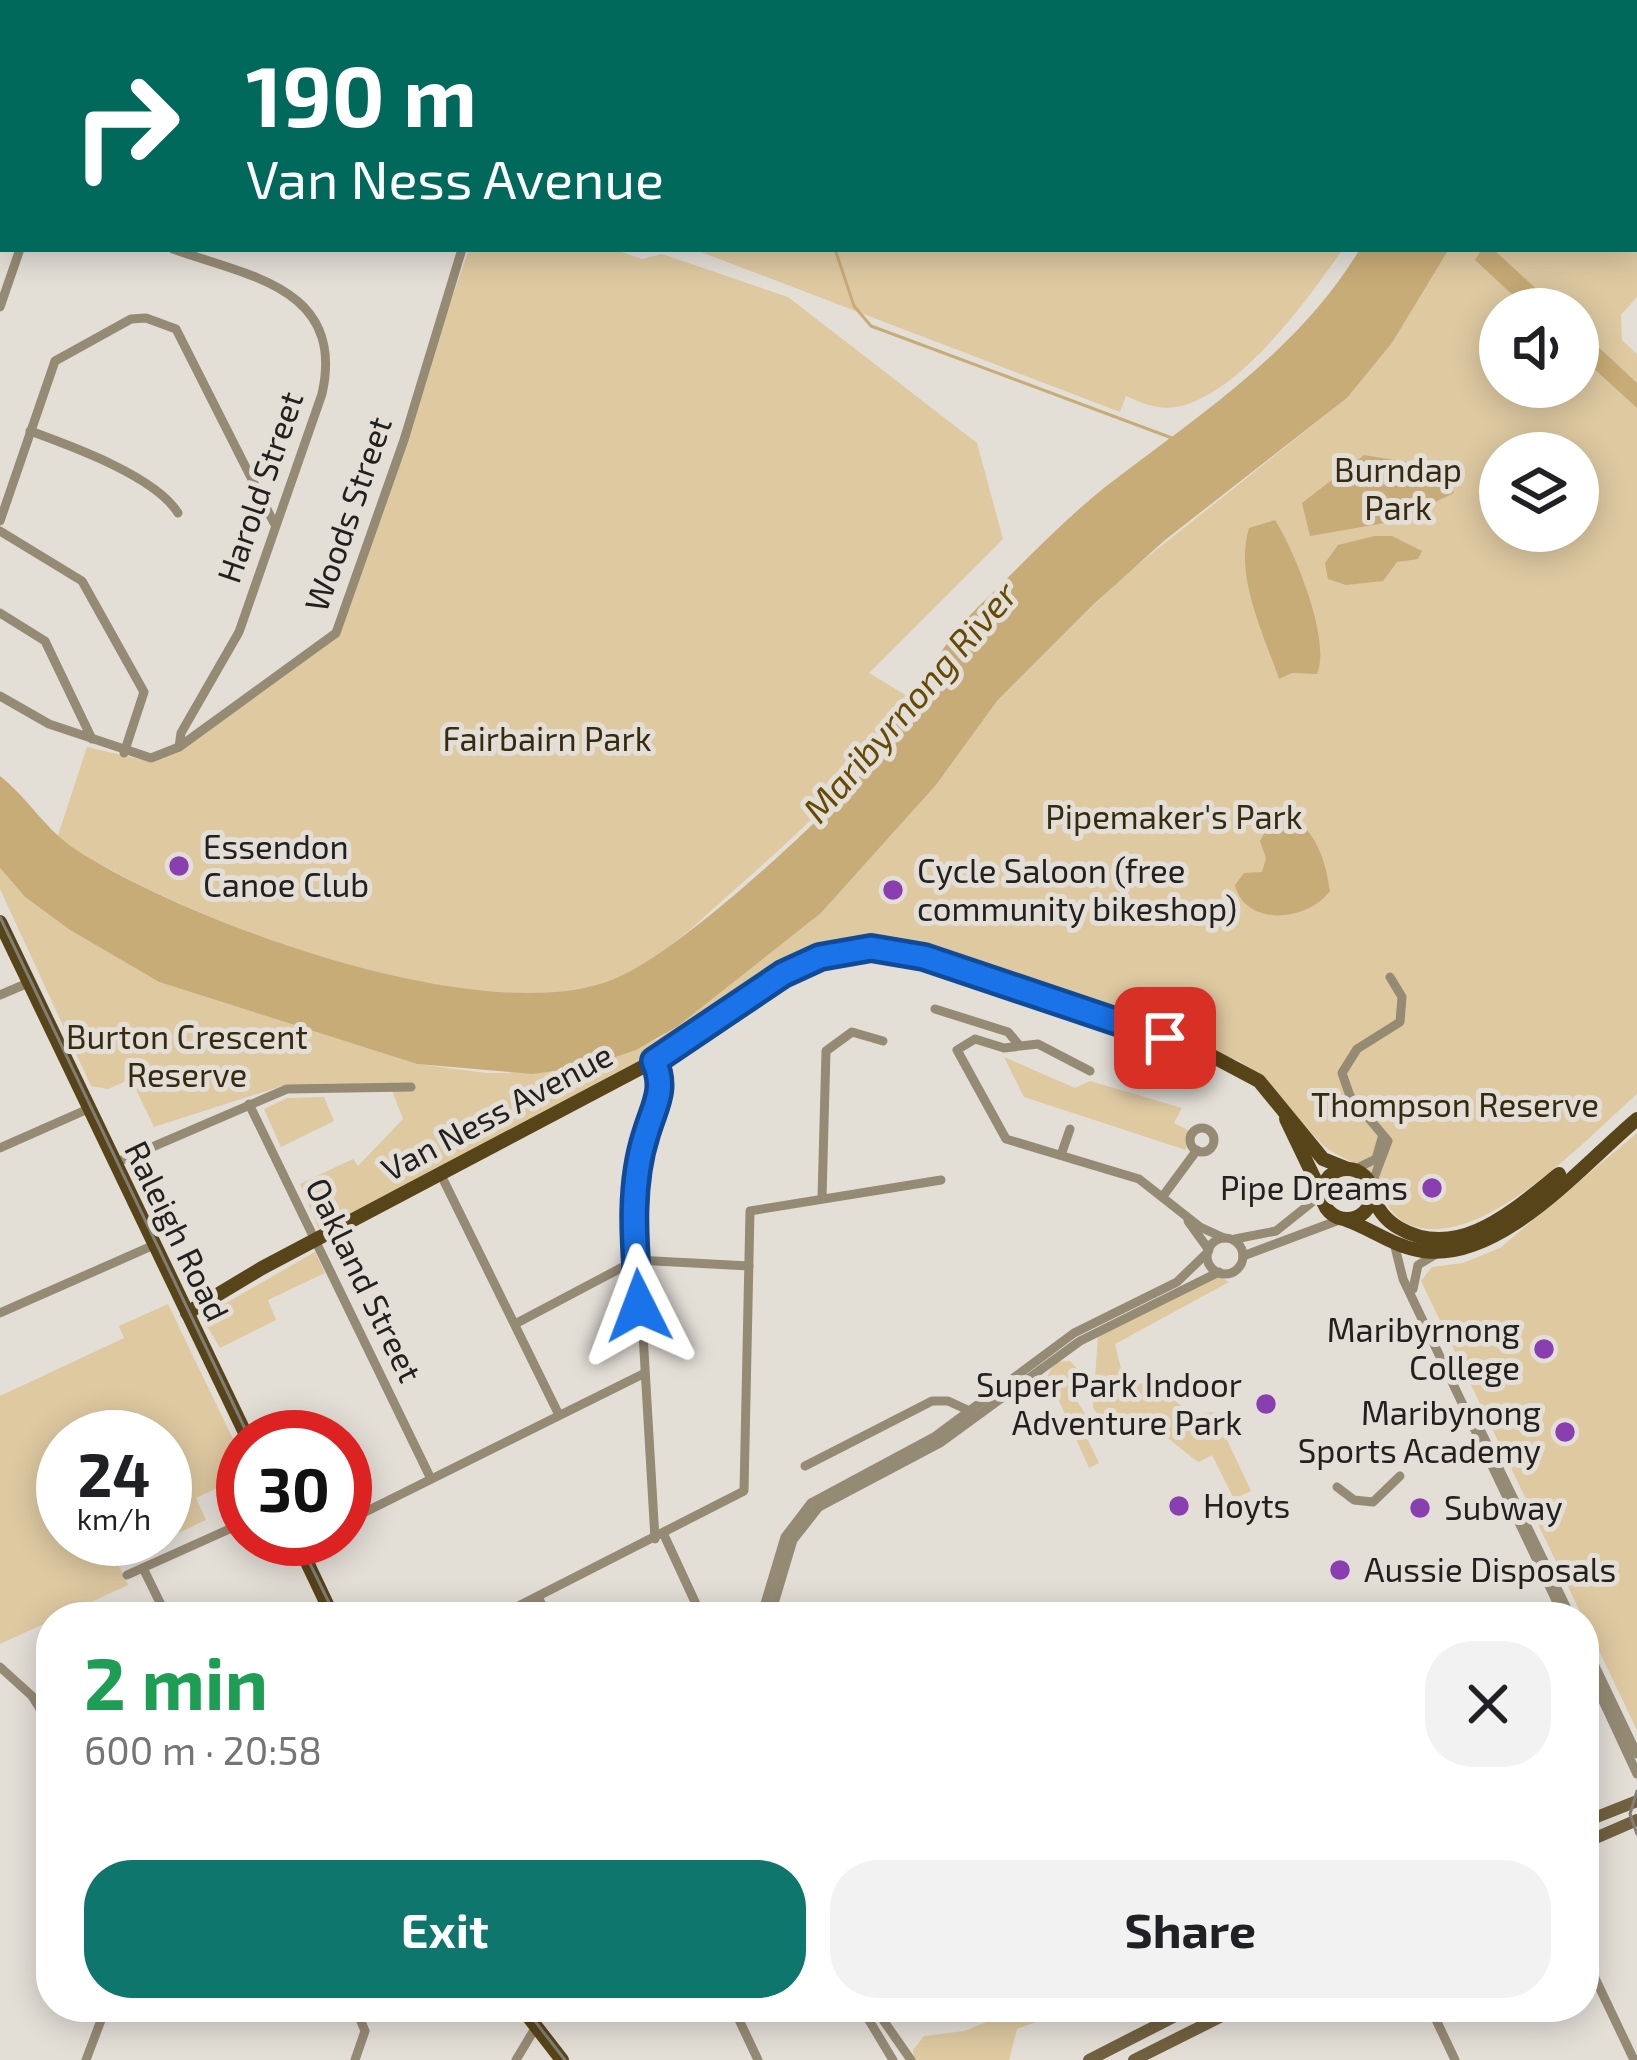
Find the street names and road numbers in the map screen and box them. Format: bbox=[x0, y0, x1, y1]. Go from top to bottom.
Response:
street label: Harold Street bbox=[208, 386, 310, 588]
street label: Woods Street bbox=[295, 411, 399, 616]
street label: Van Ness Avenue bbox=[374, 1033, 619, 1189]
street label: Raleigh Road bbox=[117, 1134, 239, 1327]
street label: Oakland Street bbox=[298, 1171, 432, 1388]

